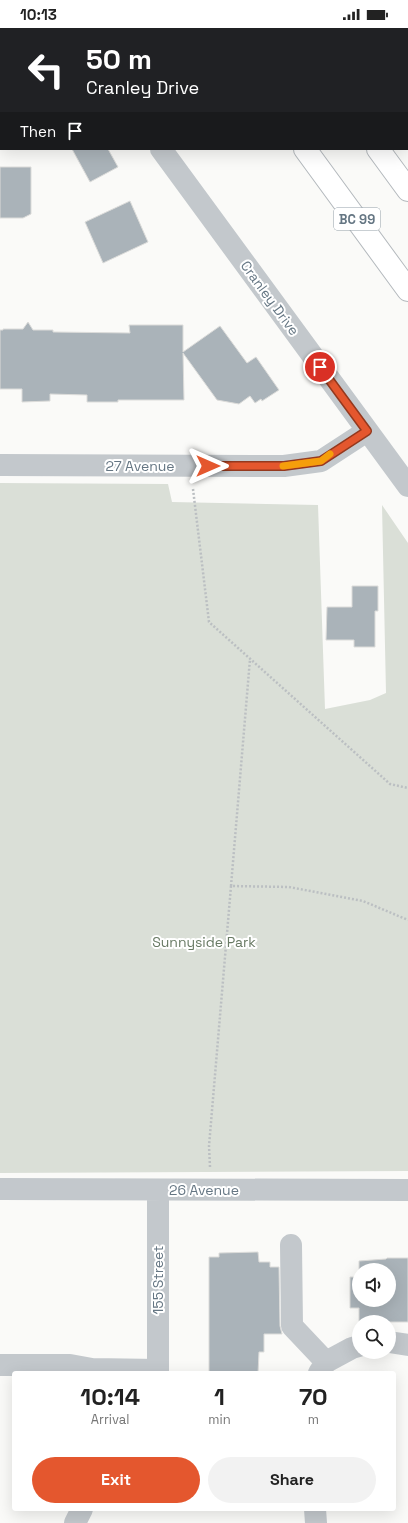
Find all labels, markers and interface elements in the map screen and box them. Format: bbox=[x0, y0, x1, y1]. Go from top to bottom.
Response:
text: 10:13 bbox=[20, 5, 57, 24]
text: 50 m bbox=[86, 41, 152, 77]
icon: left bbox=[20, 44, 72, 96]
text: Cranley Drive bbox=[86, 76, 199, 99]
icon: arrive bbox=[64, 120, 86, 142]
text: Then bbox=[20, 122, 56, 141]
road number: BC 99 bbox=[334, 208, 380, 230]
street label: Cranley Drive bbox=[237, 257, 303, 339]
pin bbox=[303, 350, 337, 384]
icon: arrive bbox=[309, 356, 331, 378]
position arrow bbox=[187, 445, 229, 487]
street label: 27 Avenue bbox=[105, 457, 175, 475]
park label: Sunnyside Park bbox=[152, 933, 256, 951]
street label: 26 Avenue bbox=[169, 1181, 239, 1199]
street label: 155 Street bbox=[149, 1245, 167, 1315]
map controls bbox=[352, 1263, 396, 1359]
button: sound bbox=[352, 1263, 396, 1307]
button: search bbox=[352, 1315, 396, 1359]
text: 10:14 bbox=[80, 1381, 140, 1412]
text: 1 bbox=[214, 1381, 225, 1412]
text: 70 bbox=[299, 1381, 328, 1412]
text: Arrival bbox=[91, 1411, 129, 1428]
text: min bbox=[208, 1411, 231, 1428]
text: m bbox=[308, 1411, 319, 1428]
button: Exit bbox=[32, 1457, 200, 1503]
button: Share bbox=[208, 1457, 376, 1503]

